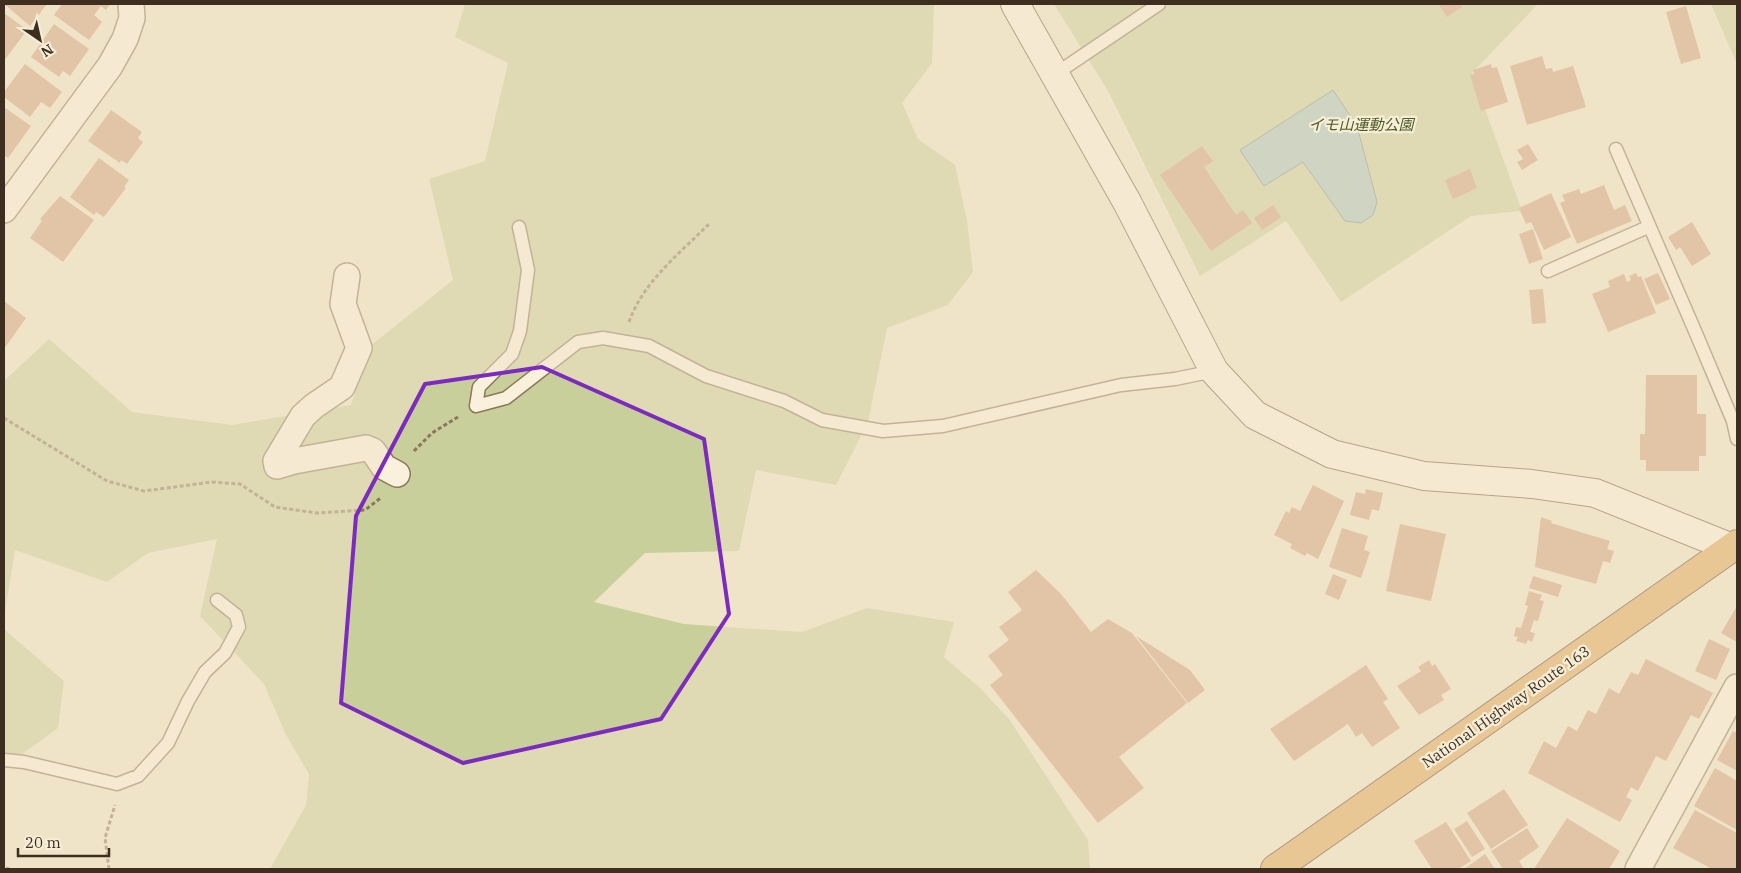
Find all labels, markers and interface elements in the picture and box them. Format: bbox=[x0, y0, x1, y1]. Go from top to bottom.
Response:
north arrow bbox=[15, 15, 65, 65]
text: N bbox=[38, 40, 57, 61]
park label: イモ山運動公園 bbox=[1308, 115, 1415, 134]
street label: National Highway Route 163 bbox=[1418, 641, 1593, 772]
scale bar bbox=[18, 826, 109, 858]
text: 20 m bbox=[25, 833, 61, 852]

